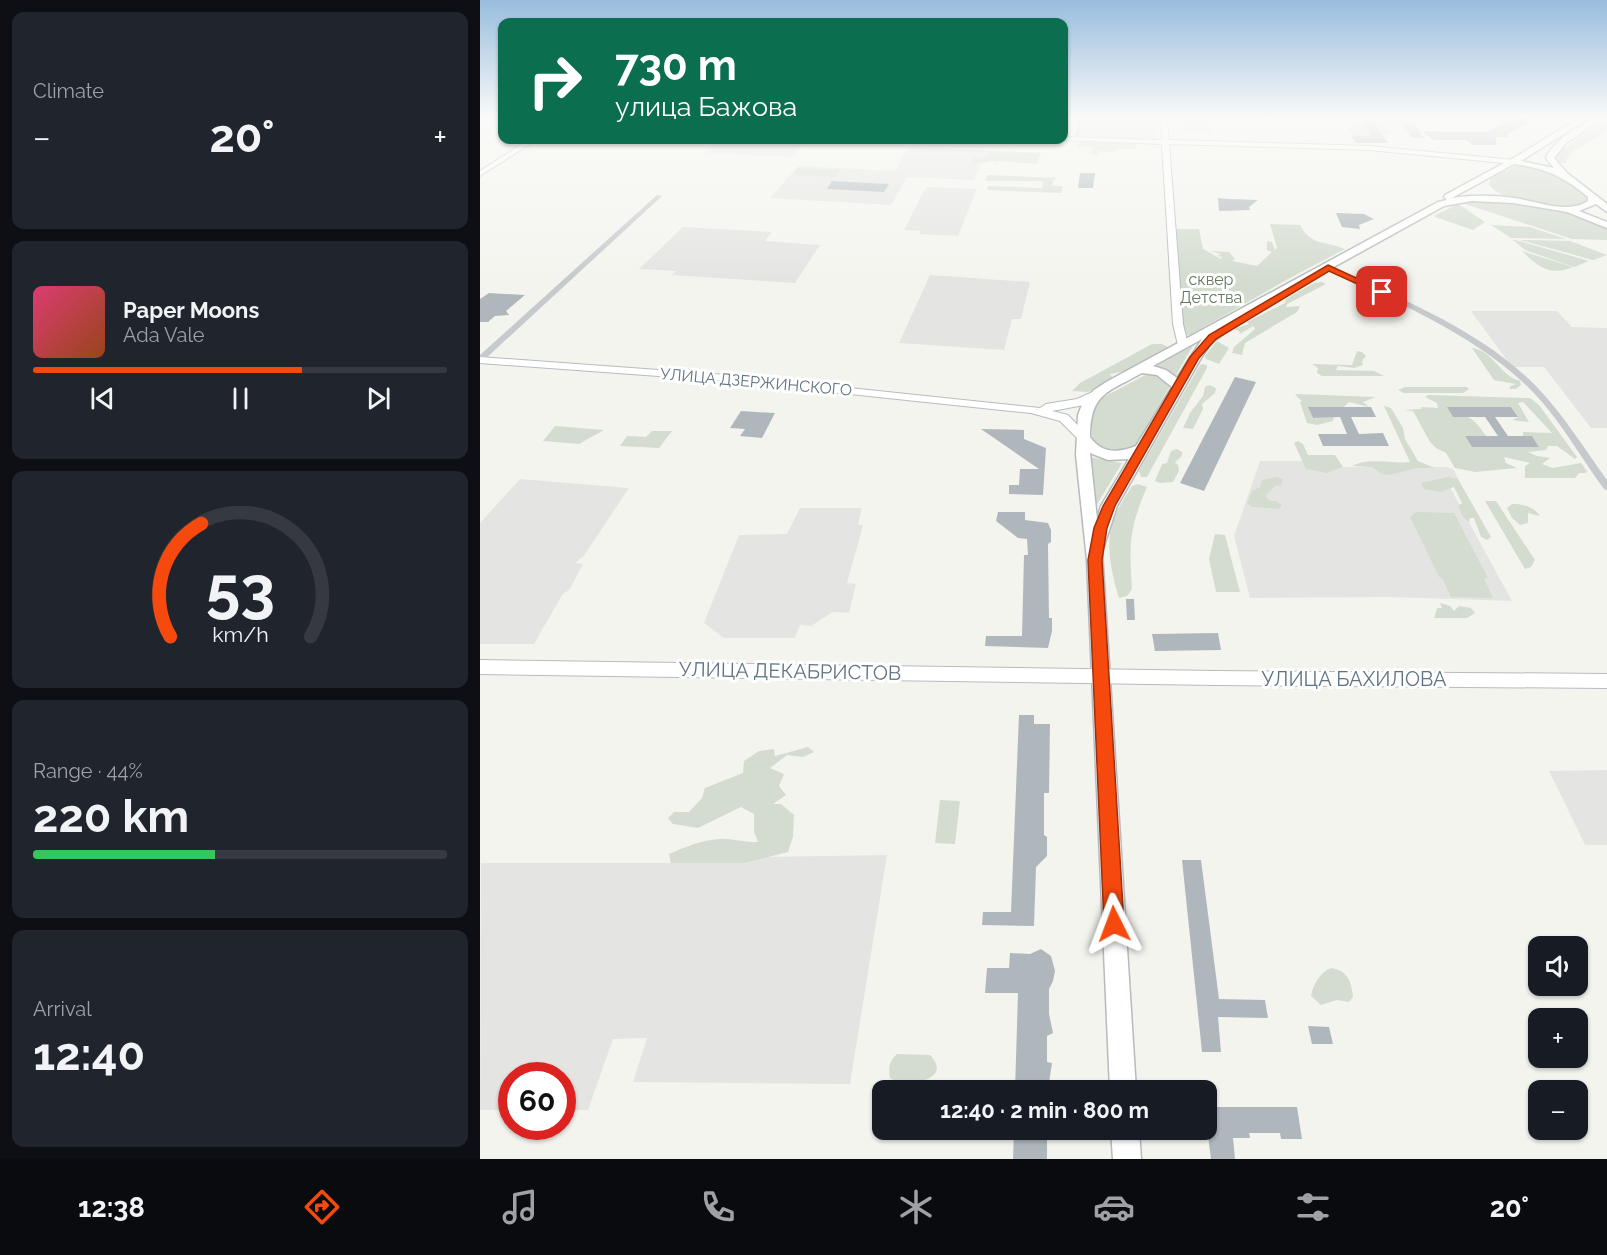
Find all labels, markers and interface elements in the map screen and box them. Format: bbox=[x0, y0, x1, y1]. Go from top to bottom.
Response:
text: 730 m bbox=[615, 41, 737, 90]
icon: right bbox=[516, 42, 594, 120]
text: Climate bbox=[33, 79, 104, 103]
text: улица Бажова bbox=[615, 91, 797, 122]
text: 20° bbox=[209, 110, 275, 163]
text: − bbox=[33, 118, 51, 157]
text: + bbox=[433, 118, 447, 157]
pin bbox=[1356, 266, 1407, 317]
park label: сквер Детства bbox=[1180, 270, 1242, 307]
icon: arrive bbox=[1365, 275, 1398, 308]
text: Paper Moons bbox=[123, 297, 259, 323]
text: Ada Vale bbox=[123, 323, 205, 347]
street label: УЛИЦА ДЗЕРЖИНСКОГО bbox=[659, 364, 853, 400]
icon: previous bbox=[86, 382, 119, 415]
icon: pause bbox=[224, 382, 257, 415]
icon: next bbox=[362, 382, 395, 415]
text: 53 bbox=[205, 552, 275, 626]
text: km/h bbox=[212, 622, 268, 647]
street label: УЛИЦА ДЕКАБРИСТОВ bbox=[679, 657, 901, 685]
street label: УЛИЦА БАХИЛОВА bbox=[1262, 667, 1447, 691]
text: Range · 44% bbox=[33, 759, 143, 783]
text: 220 km bbox=[33, 790, 189, 843]
position arrow bbox=[1082, 892, 1146, 956]
map controls bbox=[1528, 936, 1588, 1140]
button: sound bbox=[1528, 936, 1588, 996]
text: Arrival bbox=[33, 997, 92, 1021]
button: + bbox=[1528, 1008, 1588, 1068]
text: 12:40 bbox=[33, 1028, 145, 1081]
speed limit sign: 60 bbox=[498, 1062, 576, 1140]
button: − bbox=[1528, 1080, 1588, 1140]
text: 12:40 · 2 min · 800 m bbox=[940, 1097, 1149, 1123]
icon: directions bbox=[301, 1186, 343, 1228]
icon: music bbox=[499, 1186, 541, 1228]
icon: phone bbox=[697, 1186, 739, 1228]
icon: climate bbox=[895, 1186, 937, 1228]
icon: car bbox=[1093, 1186, 1135, 1228]
icon: filters bbox=[1292, 1186, 1334, 1228]
text: 12:38 bbox=[78, 1192, 145, 1223]
text: 20° bbox=[1490, 1192, 1529, 1223]

